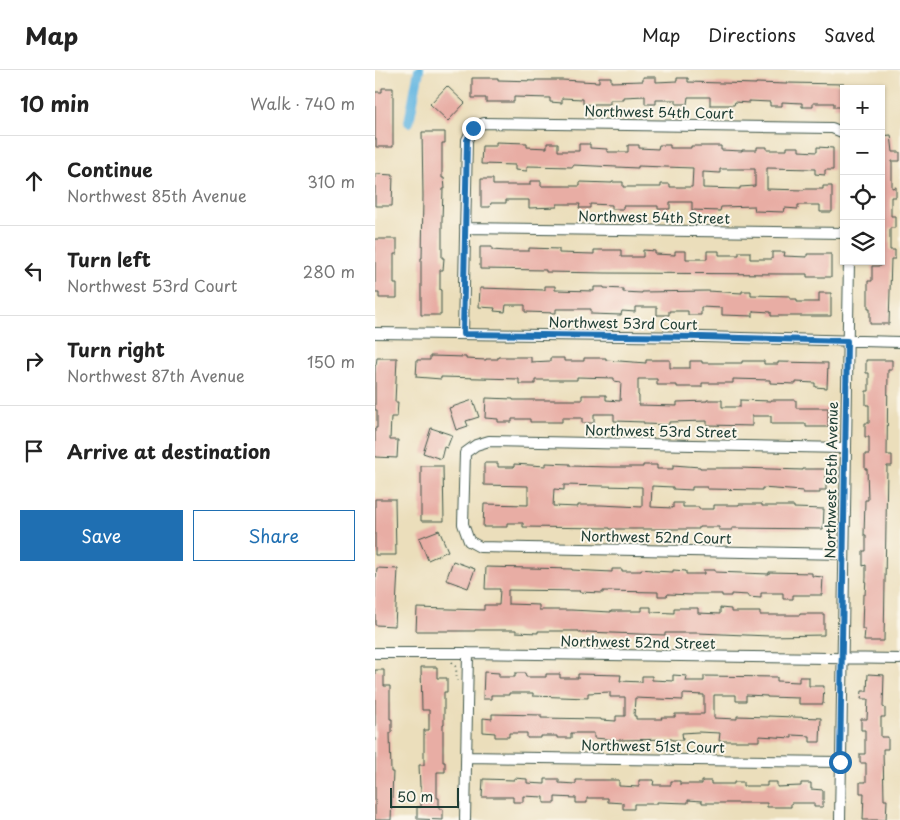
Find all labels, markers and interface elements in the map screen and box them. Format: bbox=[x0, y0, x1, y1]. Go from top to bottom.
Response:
text: Map bbox=[25, 17, 78, 53]
text: Map bbox=[642, 21, 680, 48]
text: Directions bbox=[708, 21, 796, 48]
text: Saved bbox=[824, 21, 875, 48]
map controls bbox=[840, 85, 885, 265]
button: + bbox=[840, 85, 885, 130]
text: 10 min bbox=[20, 87, 90, 119]
text: Walk · 740 m bbox=[250, 91, 355, 115]
street label: Northwest 54th Court bbox=[584, 100, 734, 124]
route end bbox=[462, 117, 485, 140]
button: − bbox=[840, 130, 885, 175]
text: Continue bbox=[67, 155, 153, 183]
icon: ahead bbox=[20, 167, 48, 195]
text: 310 m bbox=[307, 169, 355, 193]
button: locate bbox=[840, 175, 885, 220]
text: Northwest 85th Avenue bbox=[67, 183, 247, 207]
street label: Northwest 54th Street bbox=[578, 205, 730, 229]
button: layers bbox=[840, 220, 885, 265]
text: Turn left bbox=[67, 245, 151, 273]
icon: left bbox=[20, 257, 48, 285]
text: 280 m bbox=[303, 259, 355, 283]
text: Northwest 53rd Court bbox=[67, 273, 237, 297]
street label: Northwest 53rd Court bbox=[548, 311, 698, 335]
text: Turn right bbox=[67, 335, 165, 363]
icon: right bbox=[20, 347, 48, 375]
text: 150 m bbox=[307, 349, 355, 373]
text: Northwest 87th Avenue bbox=[67, 363, 245, 387]
street label: Northwest 85th Avenue bbox=[819, 401, 843, 559]
street label: Northwest 53rd Street bbox=[585, 419, 738, 443]
icon: arrive bbox=[20, 437, 48, 465]
text: Arrive at destination bbox=[67, 437, 271, 465]
button: Save bbox=[20, 510, 183, 561]
button: Share bbox=[193, 510, 355, 561]
street label: Northwest 52nd Court bbox=[580, 525, 732, 549]
street label: Northwest 52nd Street bbox=[560, 630, 716, 654]
street label: Northwest 51st Court bbox=[581, 734, 725, 758]
route start bbox=[829, 751, 852, 774]
scale bar bbox=[390, 785, 459, 808]
text: 50 m bbox=[397, 786, 433, 807]

